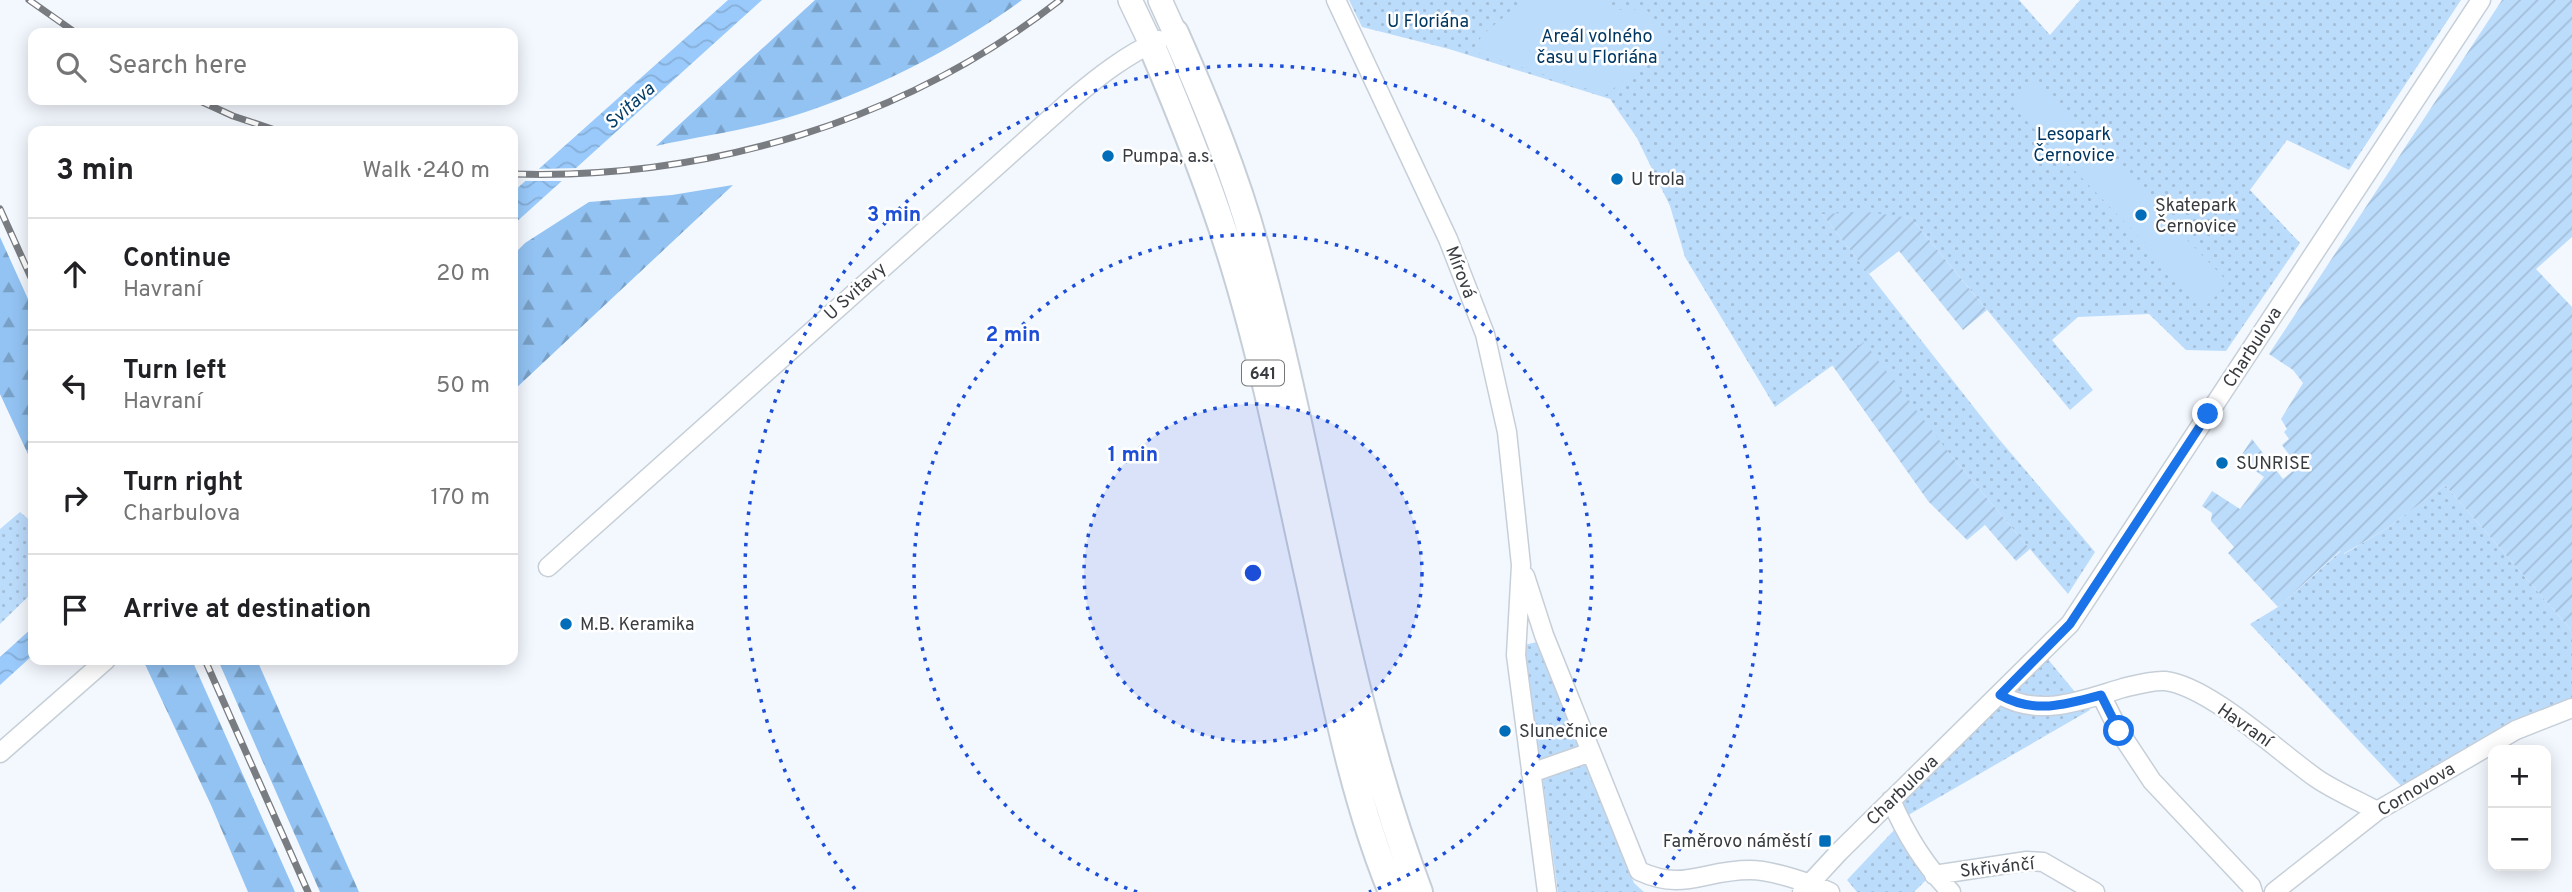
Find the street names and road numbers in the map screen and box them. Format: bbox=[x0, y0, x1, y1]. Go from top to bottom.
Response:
street label: Mírová bbox=[1439, 243, 1480, 302]
street label: U Svitavy bbox=[820, 258, 892, 326]
street label: Charbulova bbox=[2219, 303, 2288, 393]
road number: 641 bbox=[1242, 360, 1284, 386]
street label: Havraní bbox=[2212, 699, 2277, 754]
street label: Charbulova bbox=[1862, 751, 1944, 831]
street label: Cornovova bbox=[2374, 758, 2460, 822]
street label: Skřivánčí bbox=[1959, 853, 2037, 884]

